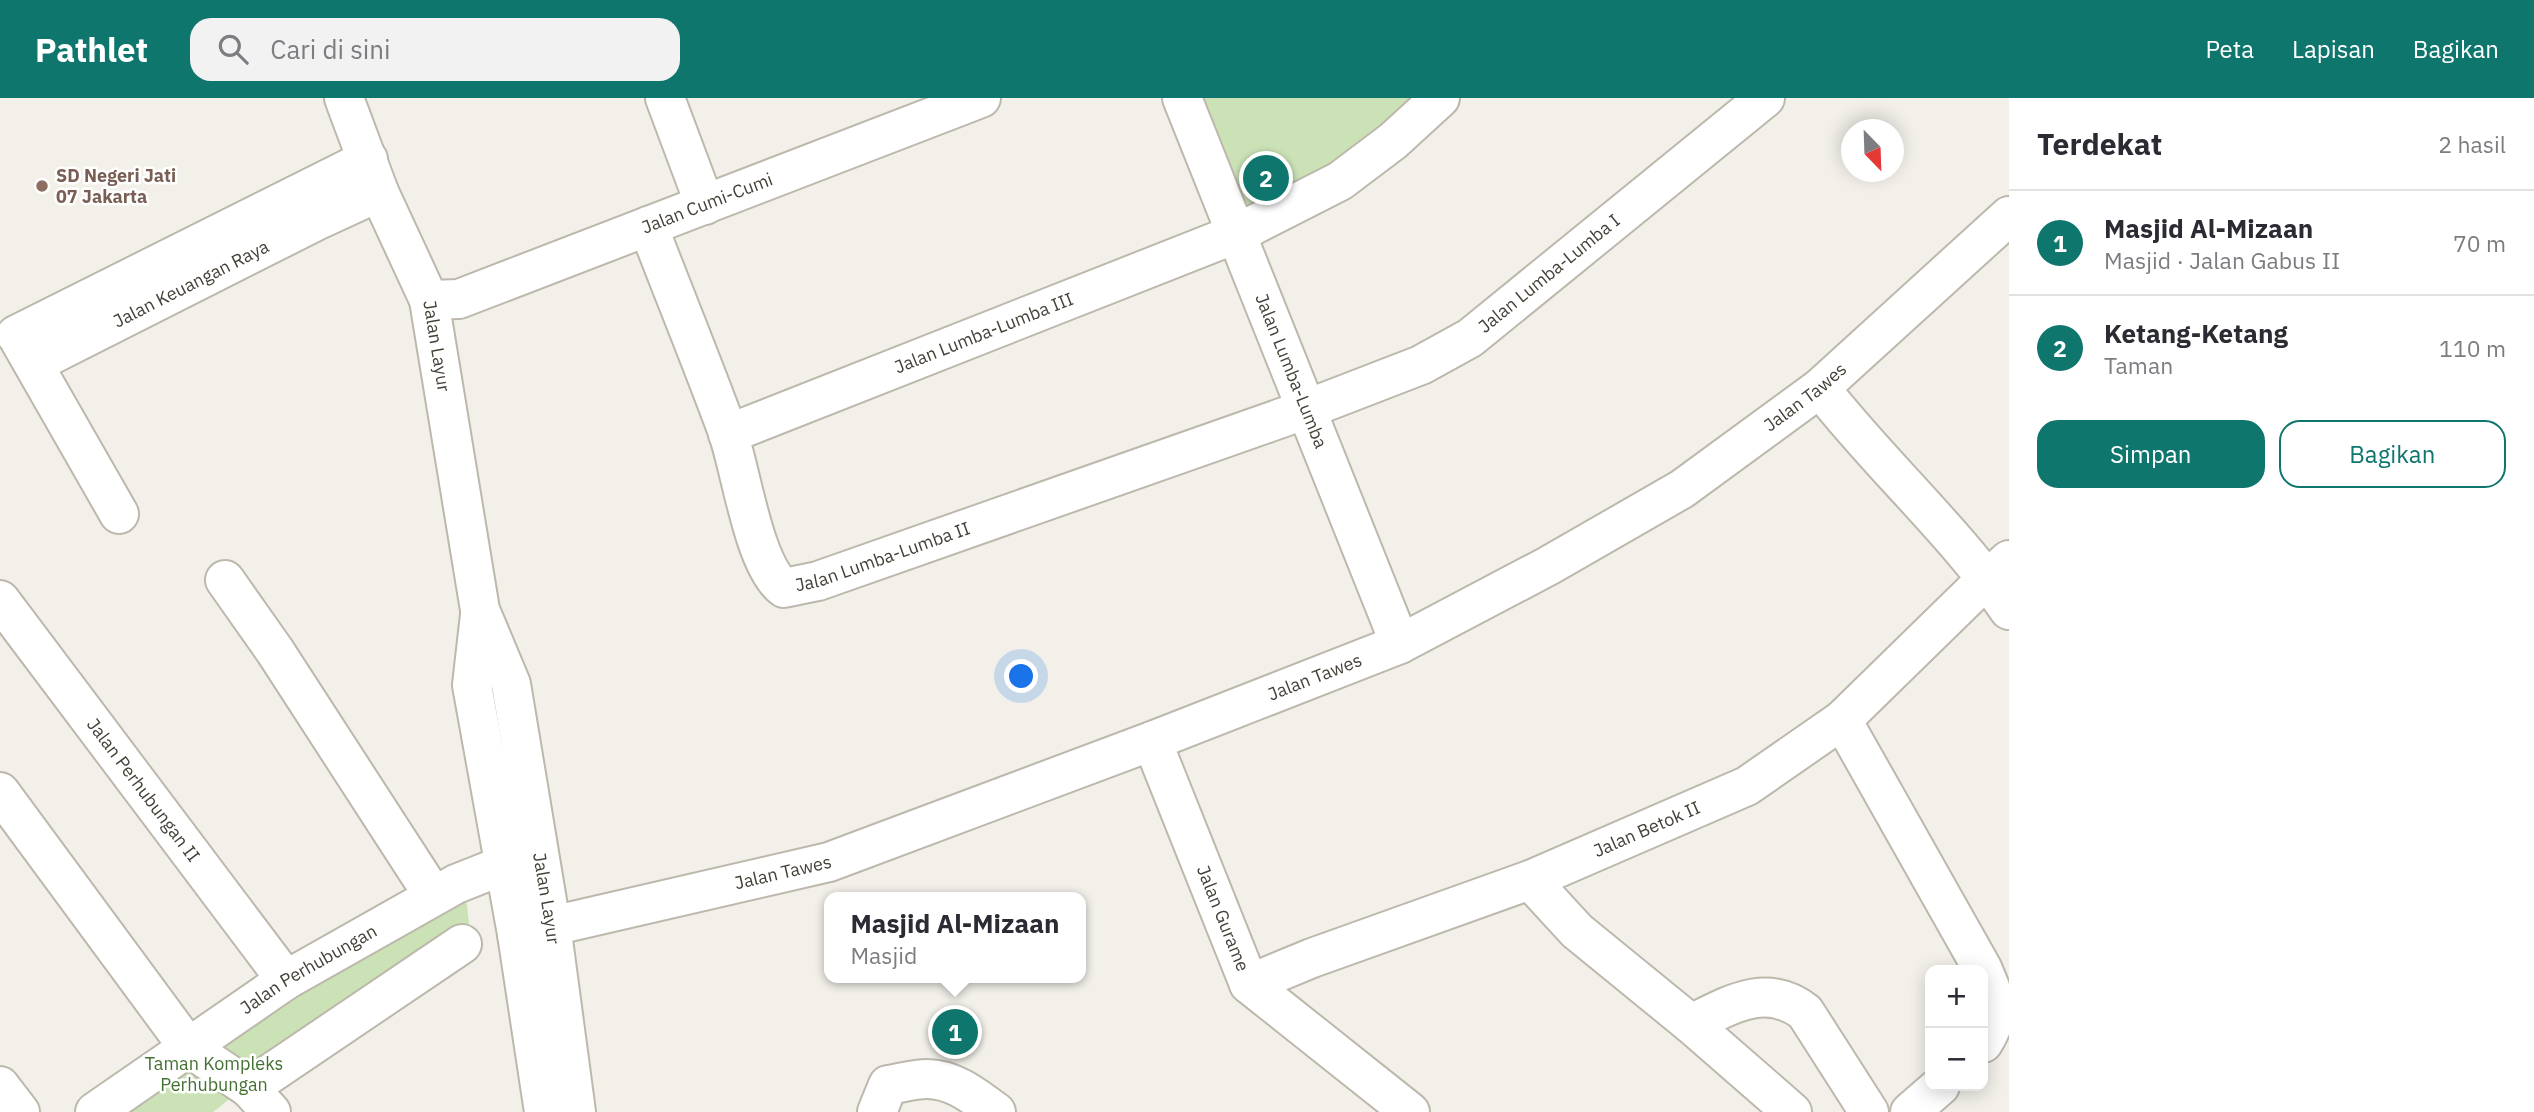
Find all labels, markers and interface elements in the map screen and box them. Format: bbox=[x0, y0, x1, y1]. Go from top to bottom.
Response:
search box bbox=[190, 18, 680, 81]
text: Pathlet bbox=[35, 28, 148, 71]
icon: search bbox=[214, 30, 252, 68]
text: Cari di sini bbox=[270, 32, 391, 66]
text: Peta bbox=[2206, 33, 2254, 65]
text: Lapisan bbox=[2292, 33, 2375, 65]
text: Bagikan bbox=[2413, 33, 2499, 65]
north arrow bbox=[1841, 119, 1904, 182]
text: Terdekat bbox=[2037, 124, 2162, 163]
text: 2 hasil bbox=[2438, 129, 2506, 159]
pin: 2 bbox=[1243, 152, 1289, 204]
place label: SD Negeri Jati 07 Jakarta bbox=[56, 164, 176, 208]
street label: Jalan Cumi-Cumi bbox=[638, 167, 776, 239]
marker: SD Negeri Jati 07 Jakarta bbox=[34, 178, 50, 194]
street label: Jalan Lumba-Lumba I bbox=[1473, 209, 1624, 338]
text: Masjid Al-Mizaan bbox=[2104, 211, 2313, 245]
text: 1 bbox=[2053, 228, 2067, 258]
text: 70 m bbox=[2453, 228, 2506, 258]
street label: Jalan Keuangan Raya bbox=[109, 234, 273, 333]
text: Masjid · Jalan Gabus II bbox=[2104, 245, 2340, 275]
street label: Jalan Lumba-Lumba III bbox=[891, 287, 1077, 378]
street label: Jalan Lumba-Lumba bbox=[1250, 290, 1333, 452]
street label: Jalan Layur bbox=[418, 299, 456, 394]
text: Ketang-Ketang bbox=[2104, 316, 2288, 350]
text: 2 bbox=[2053, 333, 2067, 363]
text: 110 m bbox=[2439, 333, 2506, 363]
text: Taman bbox=[2104, 350, 2173, 380]
street label: Jalan Tawes bbox=[1759, 357, 1851, 436]
button: Simpan bbox=[2037, 420, 2265, 488]
button: Bagikan bbox=[2279, 420, 2506, 488]
street label: Jalan Lumba-Lumba II bbox=[793, 516, 973, 596]
street label: Jalan Tawes bbox=[1264, 648, 1365, 706]
your location bbox=[1004, 659, 1038, 693]
street label: Jalan Perhubungan II bbox=[82, 713, 205, 866]
street label: Jalan Betok II bbox=[1590, 796, 1703, 862]
street label: Jalan Tawes bbox=[732, 850, 834, 894]
street label: Jalan Layur bbox=[528, 851, 565, 946]
street label: Jalan Gurame bbox=[1192, 862, 1255, 975]
popup bbox=[824, 892, 1086, 983]
text: Masjid Al-Mizaan bbox=[850, 906, 1060, 940]
street label: Jalan Perhubungan bbox=[236, 919, 381, 1019]
text: Masjid bbox=[850, 940, 917, 970]
map controls bbox=[1925, 965, 1988, 1091]
button: + bbox=[1925, 965, 1988, 1028]
pin: 1 bbox=[932, 1006, 978, 1058]
button: − bbox=[1925, 1028, 1988, 1091]
park label: Taman Kompleks Perhubungan bbox=[145, 1052, 283, 1096]

